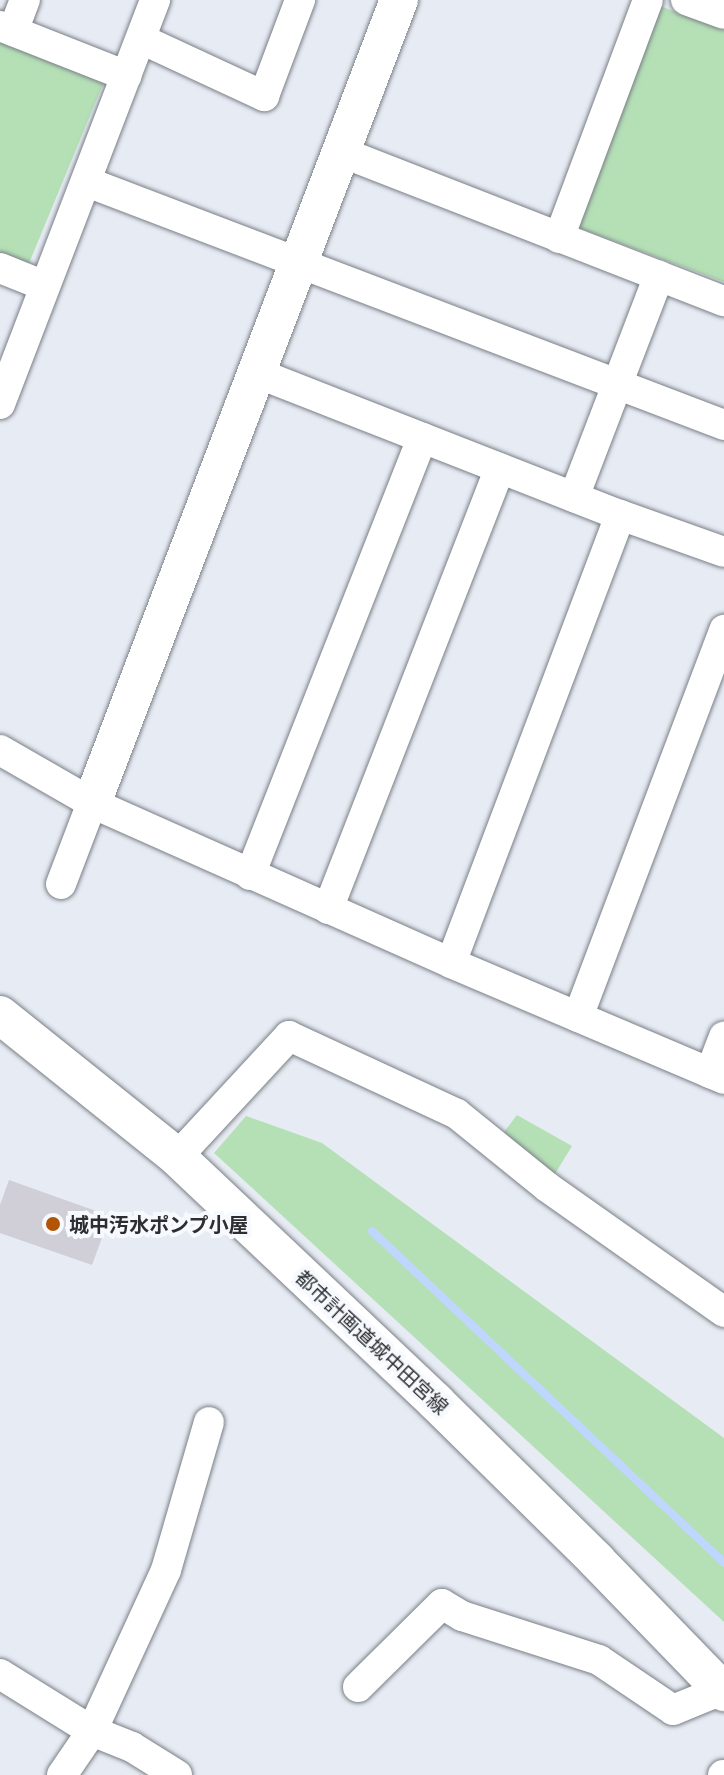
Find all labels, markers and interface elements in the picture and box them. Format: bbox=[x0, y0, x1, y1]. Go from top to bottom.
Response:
place label: 城中汚水ポンプ小屋 bbox=[69, 1212, 249, 1236]
marker: 城中汚水ポンプ小屋 bbox=[44, 1215, 62, 1233]
street label: 都市計画道城中田宮線 bbox=[291, 1265, 453, 1419]

